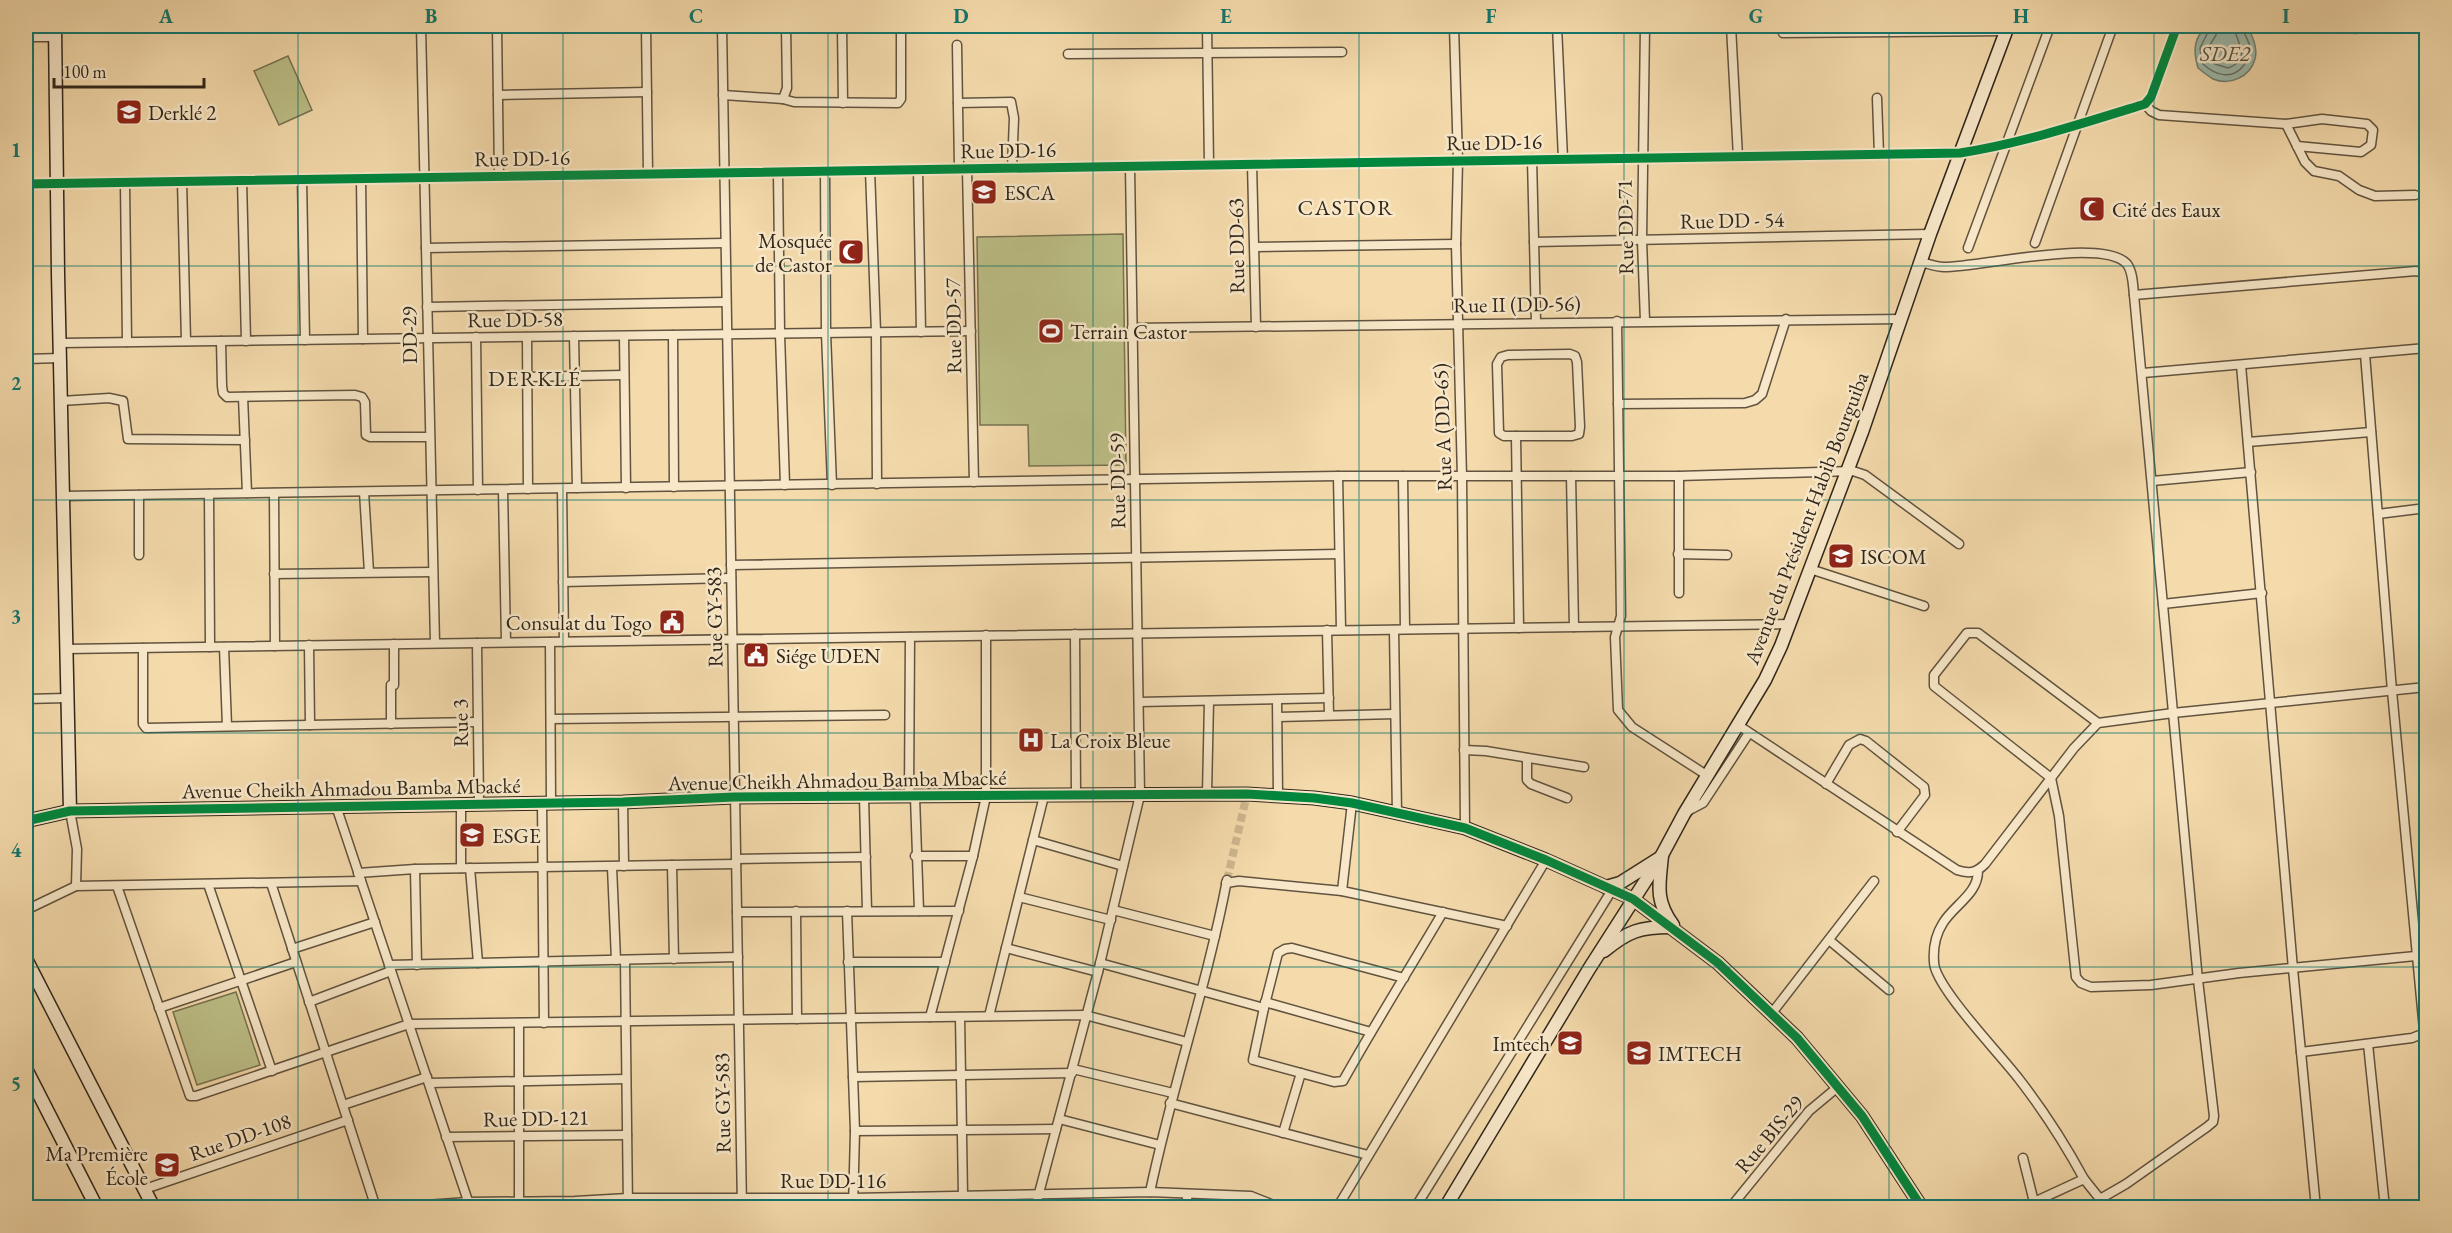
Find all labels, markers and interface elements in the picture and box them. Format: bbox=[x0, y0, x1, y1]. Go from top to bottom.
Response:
text: A bbox=[158, 3, 174, 29]
text: B bbox=[425, 3, 437, 29]
text: C bbox=[689, 3, 703, 29]
text: D bbox=[953, 3, 969, 29]
text: E bbox=[1220, 3, 1232, 29]
text: F bbox=[1486, 3, 1497, 29]
text: G bbox=[1749, 3, 1763, 29]
text: H bbox=[2013, 3, 2029, 29]
text: I bbox=[2282, 3, 2290, 29]
water label: SDE2 bbox=[2199, 39, 2251, 68]
scale bar bbox=[54, 51, 204, 89]
text: 100 m bbox=[63, 60, 107, 83]
school or university icon: Derklé 2 bbox=[114, 97, 144, 127]
place label: Derklé 2 bbox=[148, 99, 216, 126]
street label: Rue DD-16 bbox=[1446, 128, 1542, 156]
street label: Rue DD-16 bbox=[960, 136, 1056, 164]
text: 1 bbox=[11, 137, 21, 163]
street label: Rue DD-16 bbox=[474, 144, 570, 172]
school or university icon: ESCA bbox=[969, 177, 999, 207]
place label: ESCA bbox=[1004, 179, 1056, 206]
street label: Rue DD-71 bbox=[1611, 179, 1639, 275]
district label: CASTOR bbox=[1298, 193, 1394, 222]
mosque icon: Cité des Eaux bbox=[2077, 194, 2107, 224]
place label: Cité des Eaux bbox=[2112, 196, 2221, 223]
street label: Rue DD-63 bbox=[1222, 198, 1250, 294]
street label: Rue DD - 54 bbox=[1680, 206, 1785, 234]
place label: Mosquée de Castor bbox=[755, 227, 832, 278]
mosque icon: Mosquée de Castor bbox=[836, 237, 866, 267]
street label: Rue DD-57 bbox=[939, 277, 967, 374]
street label: Rue II (DD-56) bbox=[1453, 289, 1581, 319]
street label: Rue DD-58 bbox=[467, 305, 563, 333]
street label: DD-29 bbox=[395, 306, 423, 364]
sports icon: Terrain Castor bbox=[1036, 316, 1066, 346]
place label: Terrain Castor bbox=[1070, 318, 1187, 345]
street label: Rue A (DD-65) bbox=[1426, 363, 1458, 491]
district label: DERKLÉ bbox=[488, 364, 582, 393]
street label: Avenue du Président Habib Bourguiba bbox=[1737, 367, 1875, 669]
text: 2 bbox=[11, 370, 22, 396]
street label: Rue DD-59 bbox=[1103, 433, 1131, 529]
school or university icon: ISCOM bbox=[1826, 541, 1856, 571]
place label: ISCOM bbox=[1860, 543, 1927, 570]
street label: Rue GY-583 bbox=[700, 566, 728, 668]
text: 3 bbox=[11, 603, 21, 629]
public building icon: Consulat du Togo bbox=[657, 607, 687, 637]
place label: Consulat du Togo bbox=[506, 609, 652, 636]
public building icon: Siége UDEN bbox=[741, 640, 771, 670]
place label: Siége UDEN bbox=[776, 642, 881, 669]
street label: Rue 3 bbox=[446, 699, 474, 747]
hospital icon: La Croix Bleue bbox=[1016, 725, 1046, 755]
place label: La Croix Bleue bbox=[1050, 727, 1170, 754]
street label: Avenue Cheikh Ahmadou Bamba Mbacké bbox=[666, 764, 1007, 796]
street label: Avenue Cheikh Ahmadou Bamba Mbacké bbox=[180, 772, 521, 804]
school or university icon: ESGE bbox=[457, 820, 487, 850]
place label: ESGE bbox=[492, 822, 541, 849]
text: 4 bbox=[11, 837, 22, 863]
school or university icon: Imtech bbox=[1555, 1028, 1585, 1058]
place label: Imtech bbox=[1493, 1030, 1550, 1057]
school or university icon: IMTECH bbox=[1624, 1038, 1654, 1068]
place label: IMTECH bbox=[1658, 1040, 1742, 1067]
street label: Rue GY-583 bbox=[708, 1052, 736, 1154]
text: 5 bbox=[11, 1070, 21, 1096]
street label: Rue BIS-29 bbox=[1729, 1089, 1809, 1179]
street label: Rue DD-121 bbox=[483, 1104, 589, 1132]
street label: Rue DD-108 bbox=[185, 1107, 295, 1167]
place label: Ma Première École bbox=[45, 1140, 148, 1191]
school or university icon: Ma Première École bbox=[152, 1150, 182, 1180]
street label: Rue DD-116 bbox=[780, 1167, 886, 1194]

